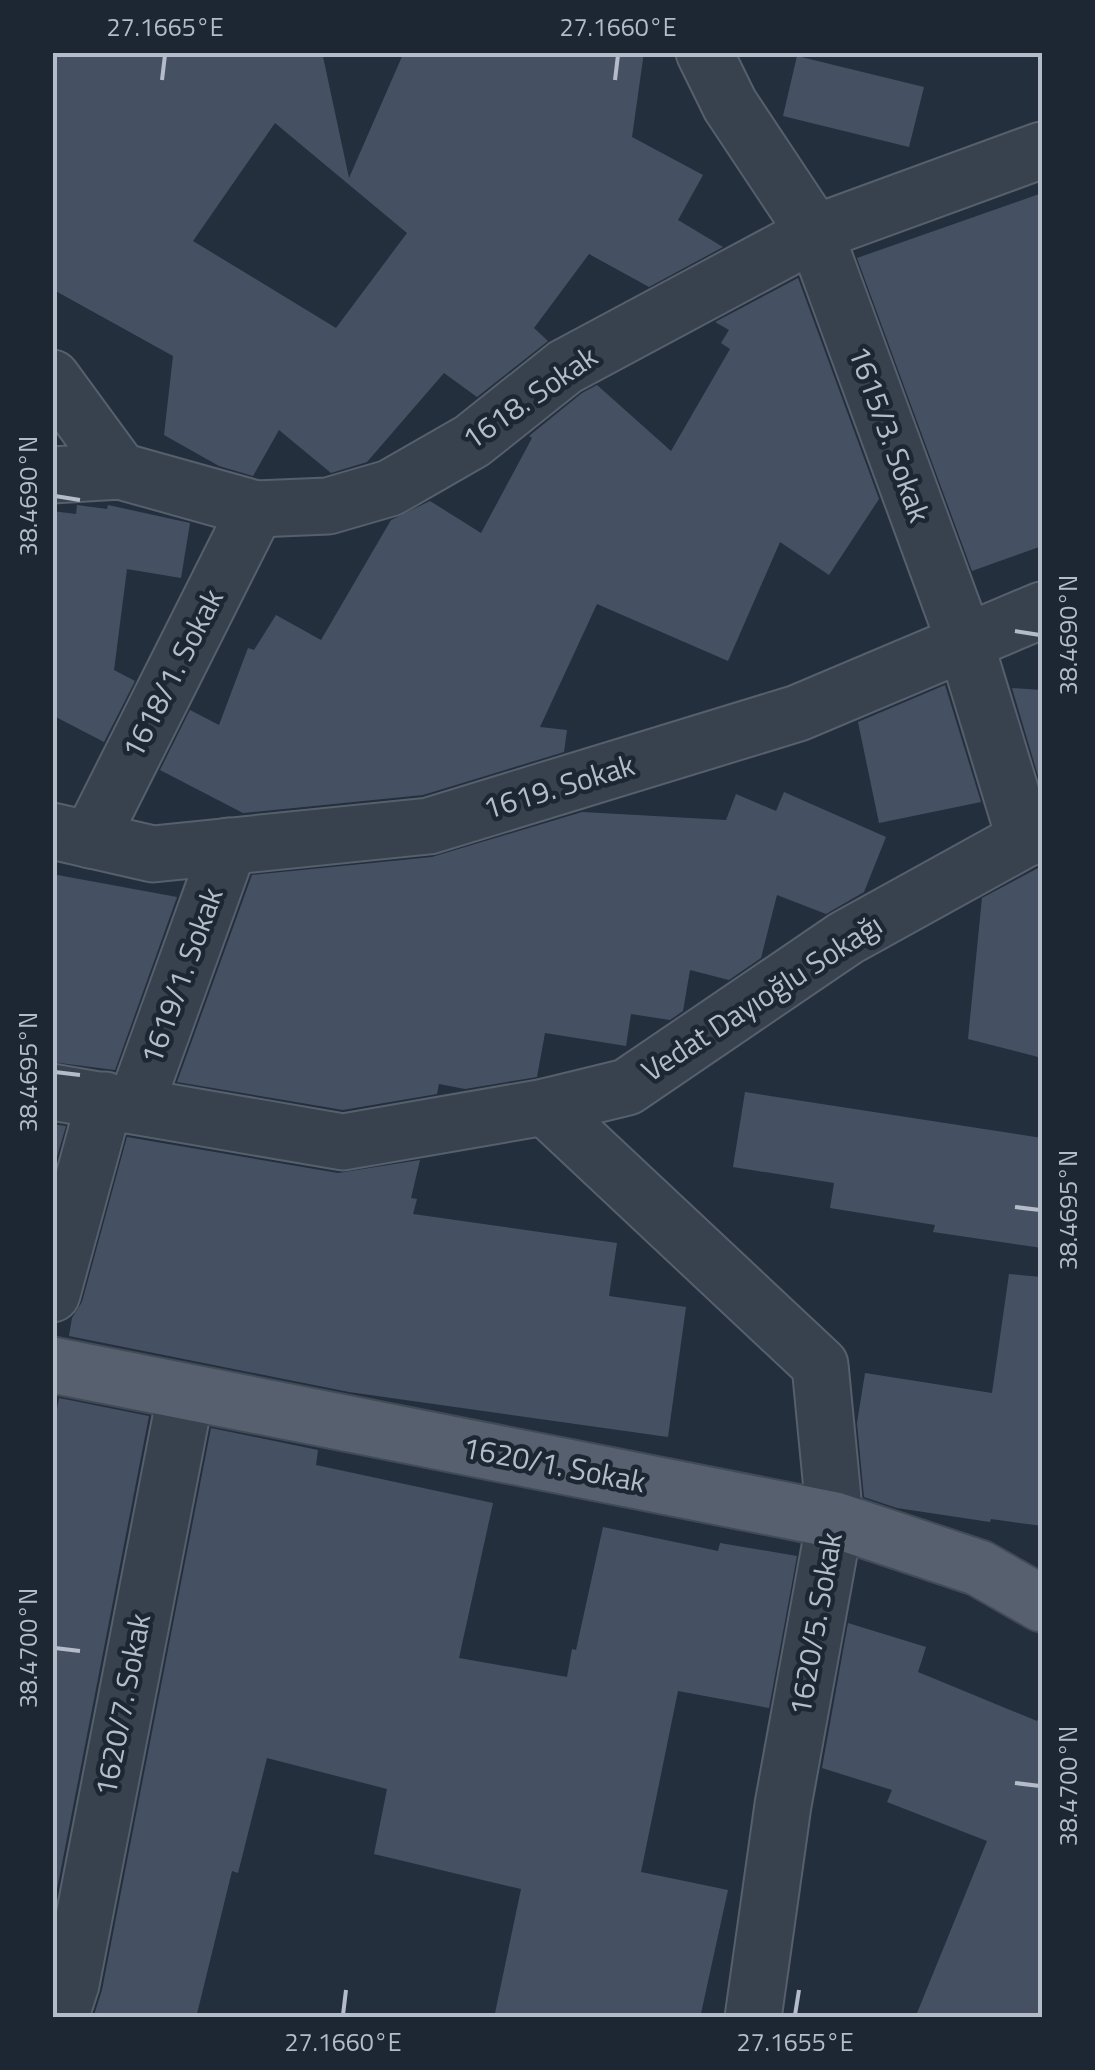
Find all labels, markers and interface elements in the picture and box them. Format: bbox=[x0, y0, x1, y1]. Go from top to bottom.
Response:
text: 27.1665°E bbox=[106, 8, 224, 46]
text: 27.1660°E bbox=[559, 8, 677, 46]
street label: 1618. Sokak bbox=[452, 334, 607, 461]
street label: 1615/3. Sokak bbox=[837, 339, 943, 529]
text: 38.4690°N bbox=[9, 436, 47, 556]
text: 38.4690°N bbox=[1049, 575, 1087, 695]
street label: 1618/1. Sokak bbox=[110, 581, 235, 767]
street label: 1619. Sokak bbox=[477, 741, 640, 831]
street label: 1619/1. Sokak bbox=[128, 881, 234, 1071]
street label: Vedat Dayıoğlu Sokağı bbox=[632, 902, 891, 1092]
text: 38.4695°N bbox=[9, 1012, 47, 1132]
text: 38.4695°N bbox=[1049, 1150, 1087, 1270]
street label: 1620/1. Sokak bbox=[459, 1424, 649, 1504]
street label: 1620/5. Sokak bbox=[776, 1529, 854, 1719]
text: 38.4700°N bbox=[9, 1588, 47, 1708]
street label: 1620/7. Sokak bbox=[82, 1610, 162, 1800]
text: 38.4700°N bbox=[1049, 1726, 1087, 1846]
text: 27.1660°E bbox=[284, 2023, 402, 2061]
text: 27.1655°E bbox=[736, 2023, 854, 2061]

